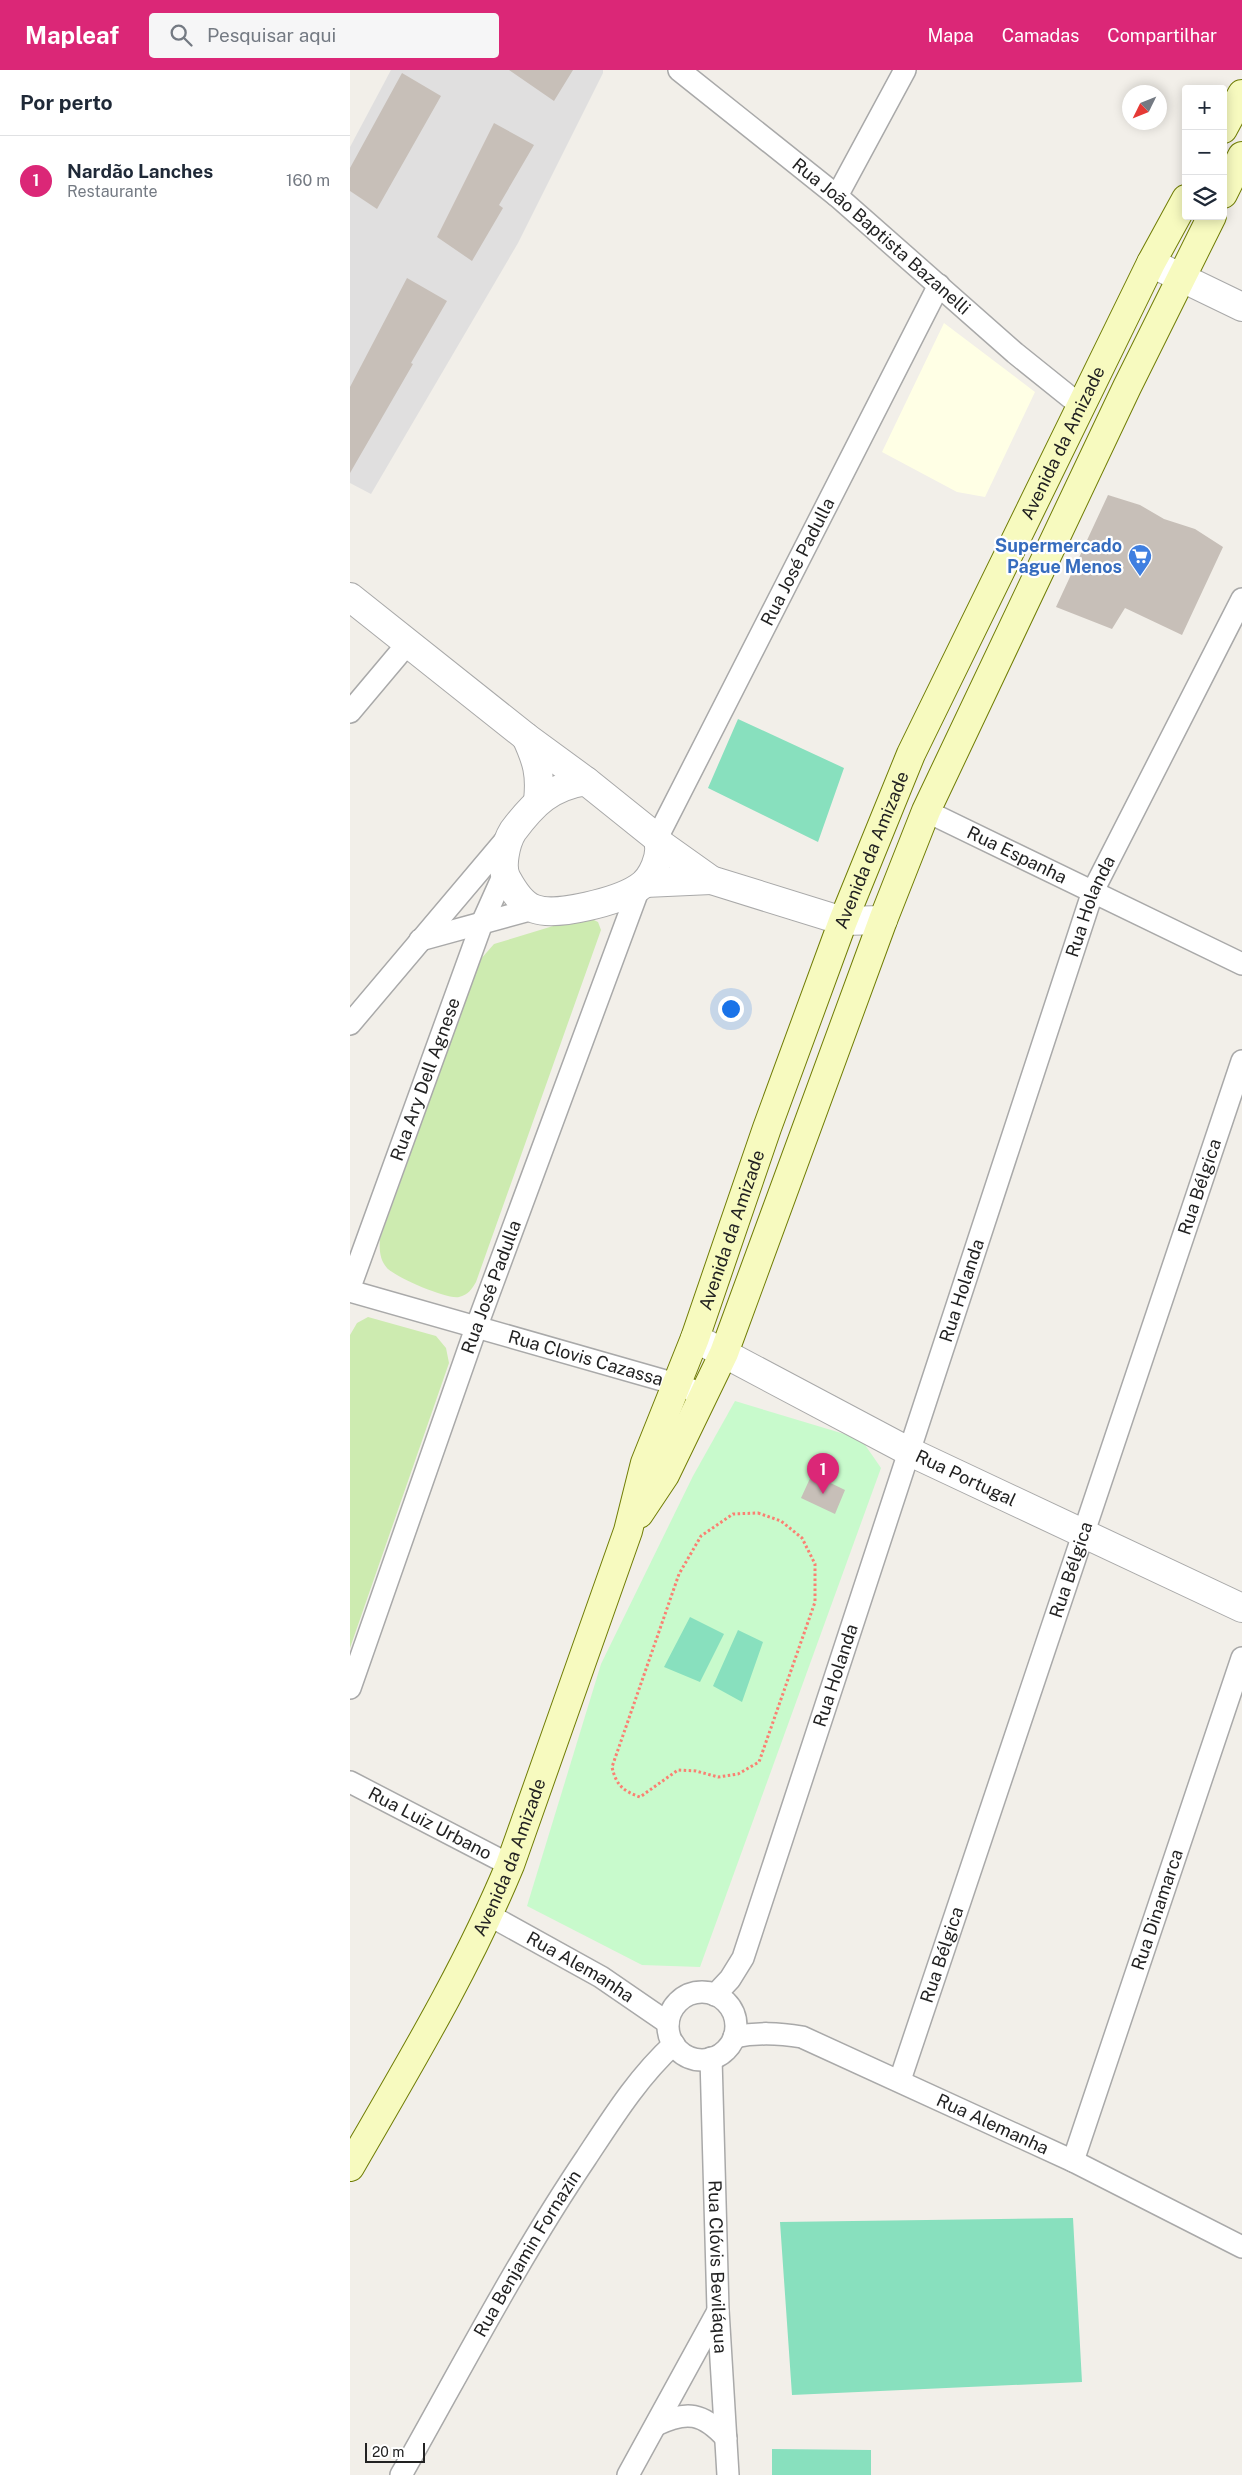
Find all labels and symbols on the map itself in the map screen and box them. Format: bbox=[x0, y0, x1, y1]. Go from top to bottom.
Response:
north arrow bbox=[1122, 85, 1167, 130]
street label: Rua João Baptista Bazanelli bbox=[788, 153, 975, 319]
street label: Avenida da Amizade bbox=[1016, 363, 1109, 523]
street label: Rua José Padulla bbox=[756, 494, 839, 629]
place label: Supermercado Pague Menos bbox=[995, 535, 1122, 577]
supermarket icon: Supermercado Pague Menos bbox=[1127, 543, 1153, 577]
street label: Avenida da Amizade bbox=[830, 768, 913, 932]
street label: Rua Espanha bbox=[964, 822, 1070, 888]
street label: Rua Holanda bbox=[1061, 852, 1119, 960]
street label: Rua Ary Dell Agnese bbox=[386, 995, 464, 1164]
your location bbox=[718, 996, 744, 1022]
street label: Rua Bélgica bbox=[1173, 1136, 1225, 1238]
street label: Avenida da Amizade bbox=[694, 1147, 769, 1313]
street label: Rua José Padulla bbox=[457, 1217, 525, 1357]
street label: Rua Holanda bbox=[935, 1236, 988, 1345]
street label: Rua Clovis Cazassa bbox=[506, 1326, 666, 1390]
street label: Rua Portugal bbox=[912, 1445, 1020, 1510]
pin: 1 bbox=[807, 1453, 839, 1494]
street label: Rua Bélgica bbox=[1045, 1519, 1097, 1621]
street label: Rua Holanda bbox=[809, 1621, 862, 1729]
street label: Avenida da Amizade bbox=[468, 1775, 550, 1940]
street label: Rua Luiz Urbano bbox=[365, 1782, 495, 1864]
street label: Rua Dinamarca bbox=[1127, 1846, 1187, 1973]
street label: Rua Bélgica bbox=[916, 1904, 967, 2006]
street label: Rua Alemanha bbox=[523, 1927, 638, 2006]
street label: Rua Alemanha bbox=[933, 2089, 1052, 2158]
street label: Rua Benjamin Fornazin bbox=[469, 2166, 585, 2341]
street label: Rua Clóvis Beviláqua bbox=[704, 2180, 732, 2354]
scale bar bbox=[365, 2440, 425, 2463]

